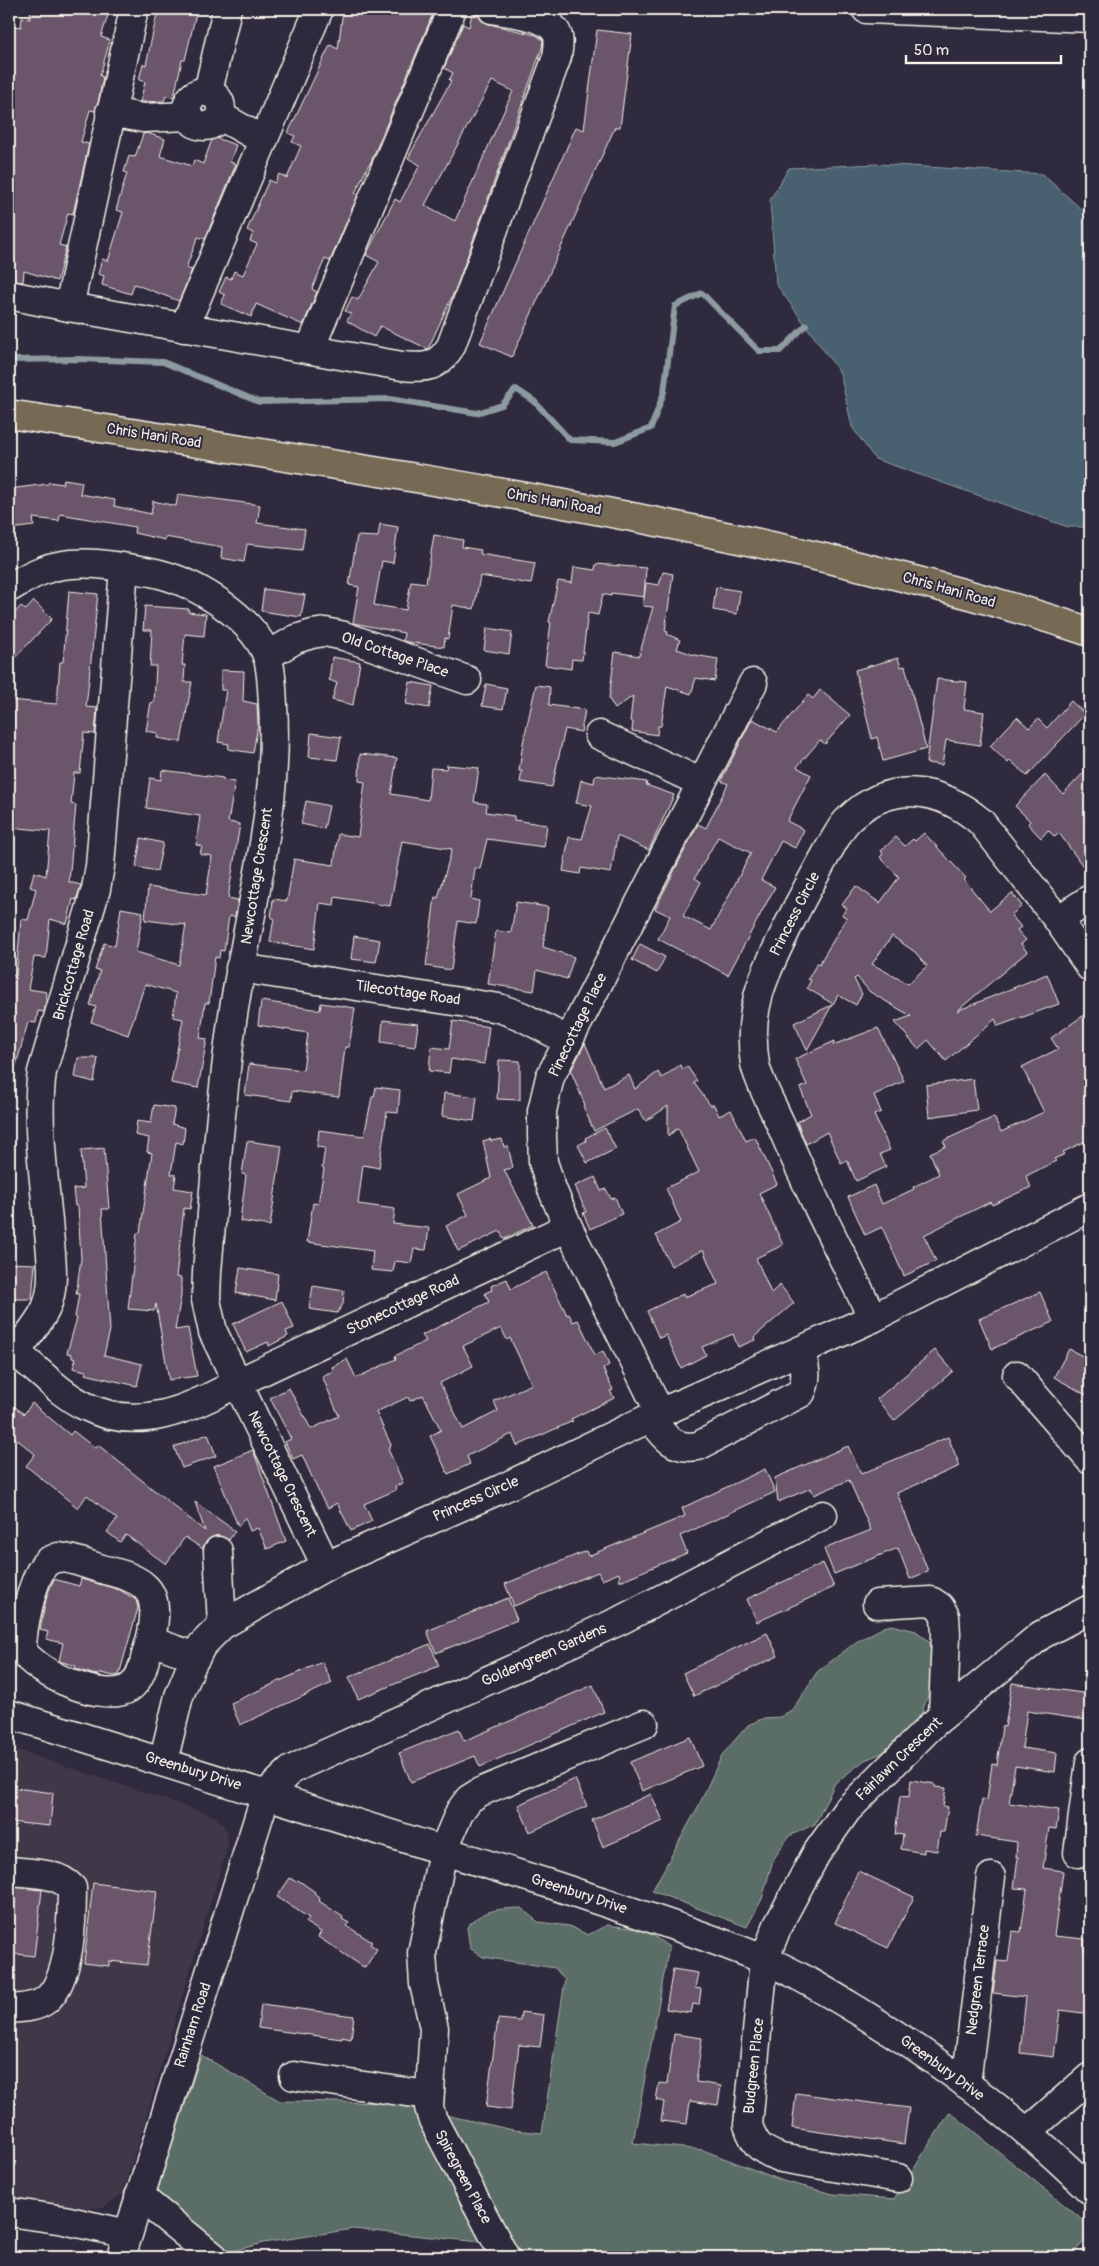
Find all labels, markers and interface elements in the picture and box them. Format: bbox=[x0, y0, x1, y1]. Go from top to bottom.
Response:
scale bar bbox=[906, 32, 1062, 64]
text: 50 m bbox=[914, 41, 949, 60]
street label: Chris Hani Road bbox=[105, 419, 203, 453]
street label: Chris Hani Road bbox=[505, 484, 603, 520]
street label: Chris Hani Road bbox=[900, 568, 998, 612]
street label: Old Cottage Place bbox=[339, 628, 452, 682]
street label: Newcottage Crescent bbox=[237, 805, 277, 946]
street label: Princess Circle bbox=[766, 868, 825, 959]
street label: Brickcottage Road bbox=[49, 907, 99, 1023]
street label: Pinecottage Place bbox=[545, 969, 612, 1080]
street label: Tilecottage Road bbox=[354, 976, 462, 1010]
street label: Stonecottage Road bbox=[343, 1270, 463, 1340]
street label: Newcottage Crescent bbox=[243, 1408, 321, 1541]
street label: Princess Circle bbox=[430, 1471, 522, 1526]
street label: Goldengreen Gardens bbox=[478, 1619, 610, 1691]
street label: Fairlawn Crescent bbox=[852, 1712, 947, 1805]
street label: Greenbury Drive bbox=[142, 1747, 244, 1795]
street label: Greenbury Drive bbox=[529, 1870, 630, 1919]
street label: Nedgreen Terrace bbox=[962, 1923, 994, 2036]
street label: Rainham Road bbox=[170, 1980, 216, 2070]
street label: Budgreen Place bbox=[740, 2017, 769, 2115]
street label: Greenbury Drive bbox=[896, 2031, 988, 2105]
street label: Spiregreen Place bbox=[430, 2127, 496, 2228]

